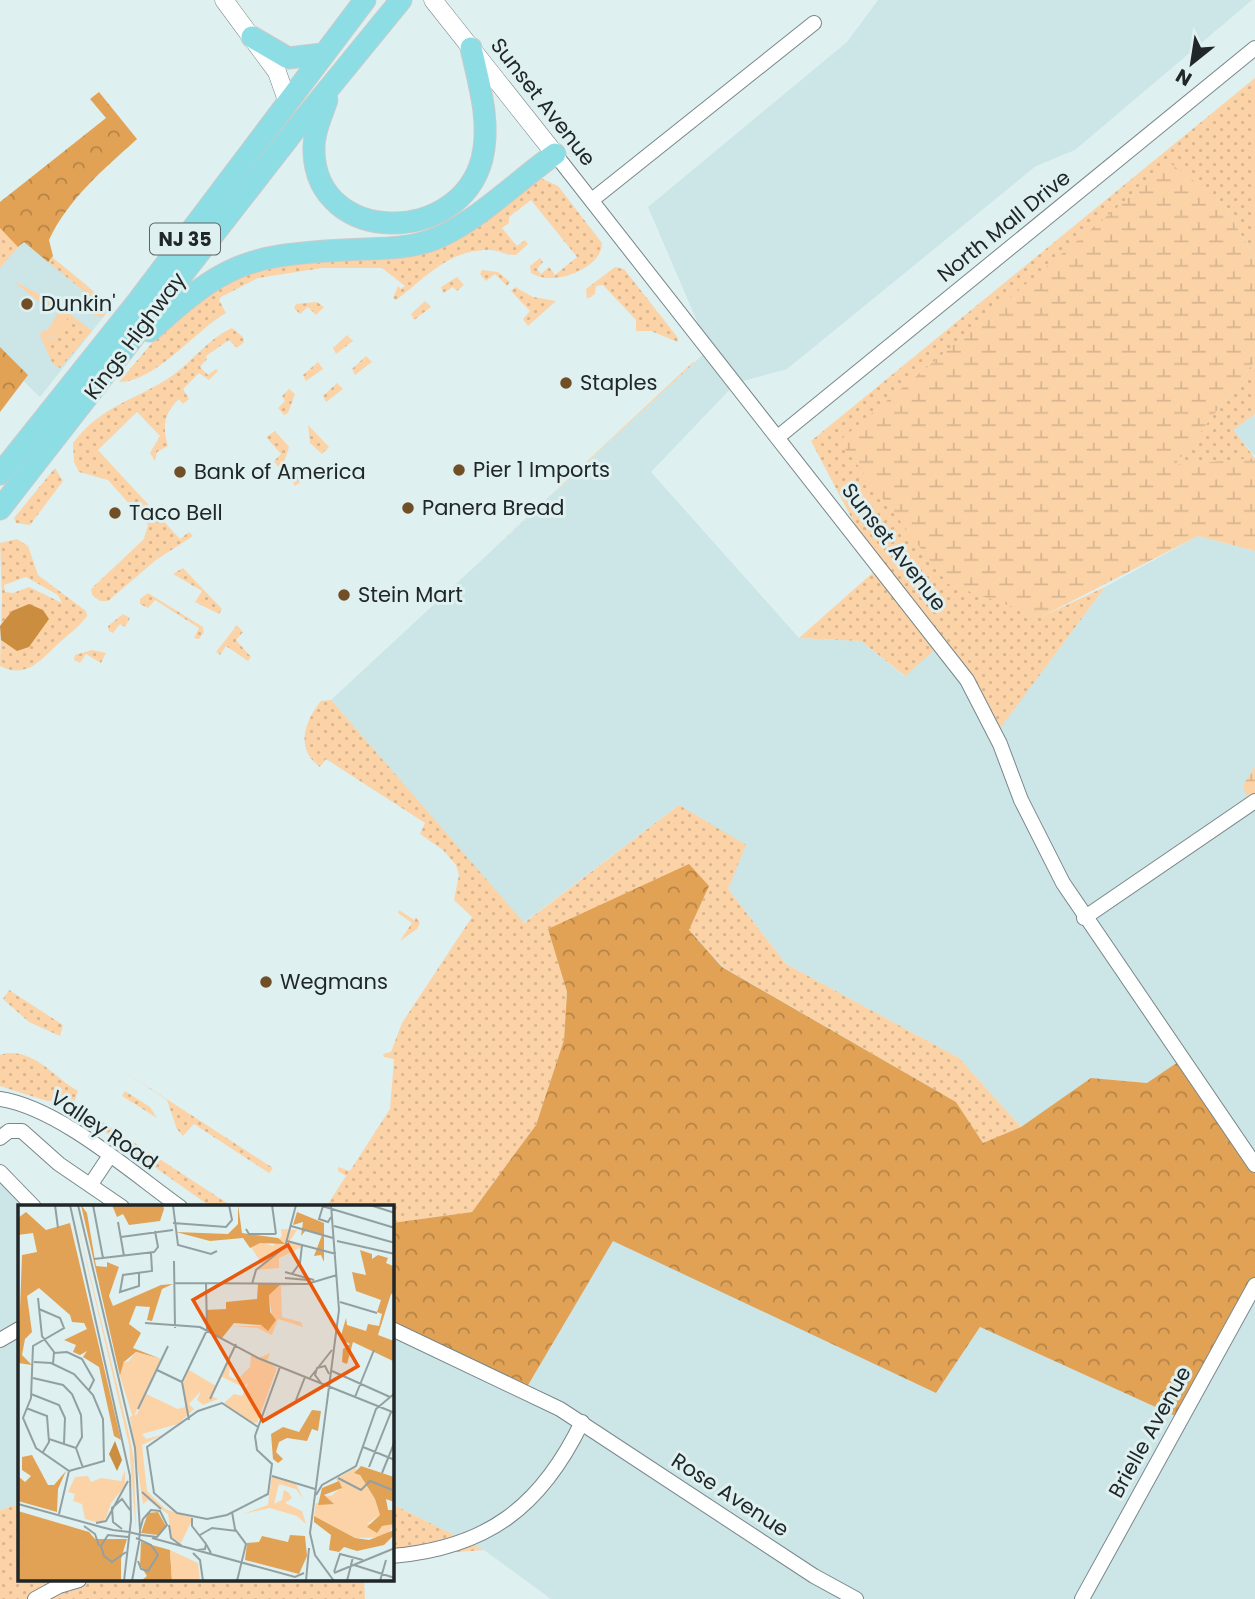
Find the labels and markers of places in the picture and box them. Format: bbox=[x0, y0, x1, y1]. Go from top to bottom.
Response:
place label: Dunkin' bbox=[41, 289, 116, 318]
marker: Dunkin' bbox=[19, 296, 35, 312]
place label: Staples bbox=[580, 368, 658, 397]
marker: Staples bbox=[558, 375, 574, 391]
place label: Pier 1 Imports bbox=[473, 455, 610, 484]
place label: Bank of America bbox=[194, 457, 366, 486]
marker: Pier 1 Imports bbox=[451, 462, 467, 478]
marker: Bank of America bbox=[172, 464, 188, 480]
place label: Panera Bread bbox=[422, 493, 565, 522]
place label: Taco Bell bbox=[129, 498, 223, 527]
marker: Panera Bread bbox=[400, 500, 416, 516]
marker: Taco Bell bbox=[107, 505, 123, 521]
place label: Stein Mart bbox=[358, 580, 463, 609]
marker: Stein Mart bbox=[336, 587, 352, 603]
place label: Wegmans bbox=[280, 967, 388, 996]
marker: Wegmans bbox=[258, 974, 274, 990]

